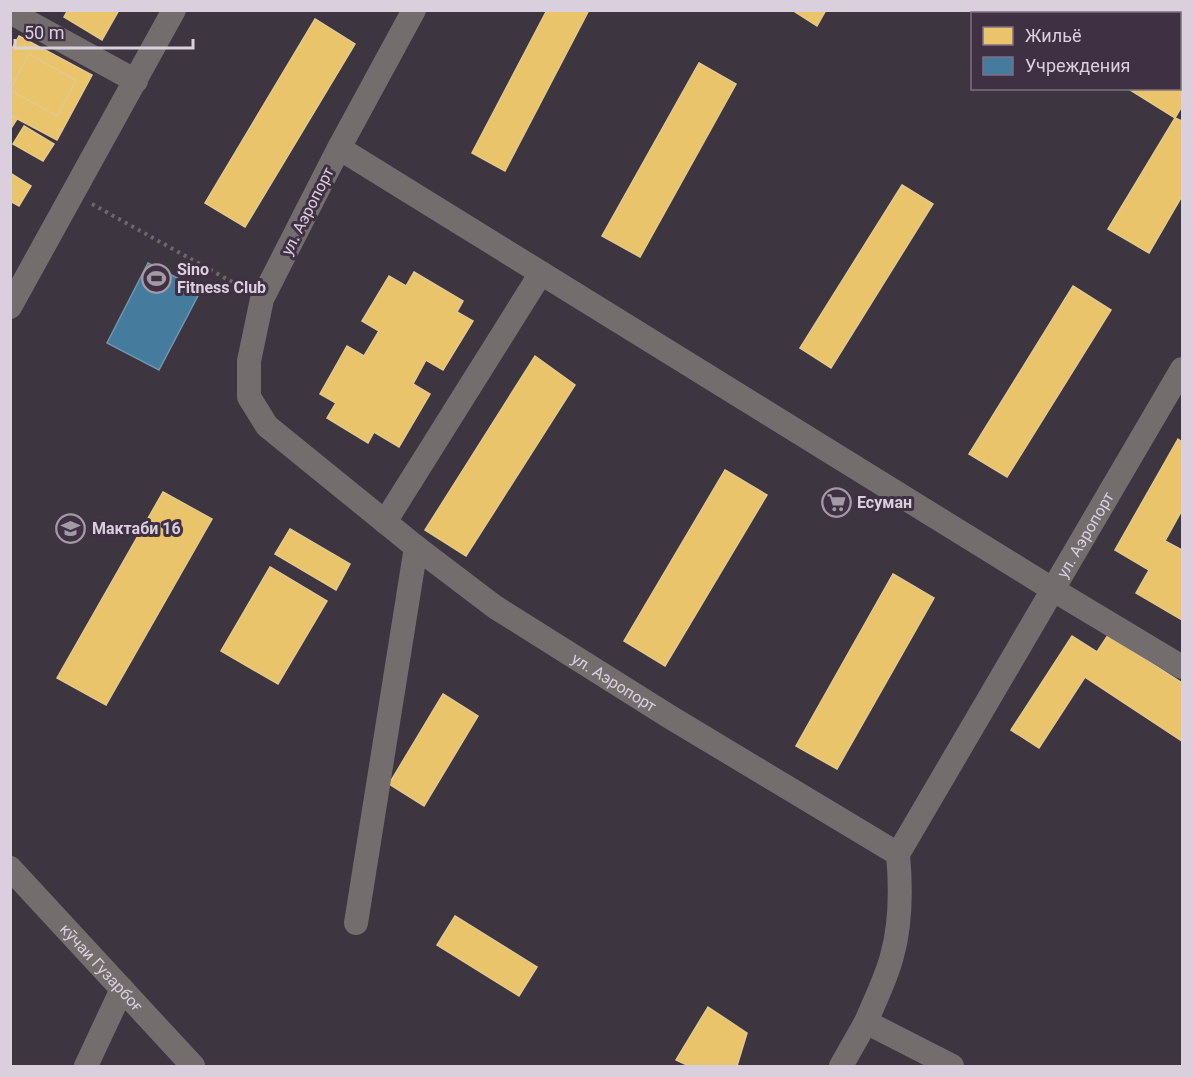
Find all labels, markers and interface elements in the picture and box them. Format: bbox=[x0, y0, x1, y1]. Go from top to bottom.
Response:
scale bar bbox=[15, 12, 194, 50]
legend bbox=[971, 12, 1181, 90]
text: 50 m bbox=[24, 22, 64, 43]
text: Жильё bbox=[1025, 25, 1081, 46]
text: Учреждения bbox=[1025, 55, 1130, 76]
street label: ул. Аэропорт bbox=[277, 164, 338, 258]
place label: Sino Fitness Club bbox=[177, 260, 266, 297]
sports icon: Sino Fitness Club bbox=[140, 262, 172, 294]
supermarket icon: Есуман bbox=[820, 486, 852, 518]
street label: ул. Аэропорт bbox=[1053, 488, 1118, 581]
place label: Есуман bbox=[857, 493, 912, 512]
school or university icon: Мактаби 16 bbox=[55, 512, 87, 544]
place label: Мактаби 16 bbox=[92, 519, 181, 538]
street label: ул. Аэропорт bbox=[568, 649, 660, 716]
street label: кӯчаи Гузарбоғ bbox=[56, 920, 147, 1016]

